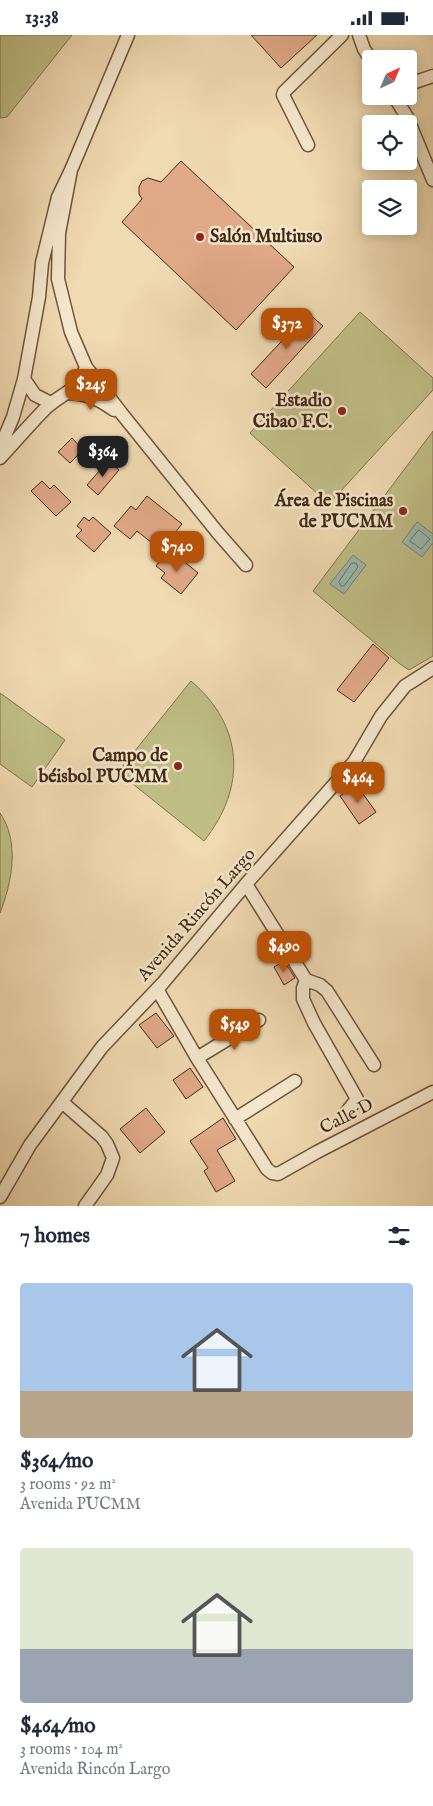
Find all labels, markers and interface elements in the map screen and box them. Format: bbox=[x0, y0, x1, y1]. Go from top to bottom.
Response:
text: 13:38 bbox=[25, 6, 59, 30]
north arrow bbox=[362, 50, 418, 105]
map controls bbox=[362, 50, 417, 235]
button: locate bbox=[362, 115, 417, 170]
button: layers bbox=[362, 180, 417, 235]
place label: Salón Multiuso bbox=[210, 226, 323, 249]
marker: Salón Multiuso bbox=[194, 231, 206, 243]
pin: $372 bbox=[257, 307, 317, 350]
text: $372 bbox=[272, 314, 302, 334]
pin: $245 bbox=[61, 369, 121, 411]
text: $245 bbox=[76, 375, 106, 395]
place label: Estadio Cibao F.C. bbox=[253, 390, 332, 434]
marker: Estadio Cibao F.C. bbox=[336, 405, 348, 417]
pin: $364 bbox=[73, 435, 133, 478]
text: $364 bbox=[88, 442, 118, 462]
place label: Área de Piscinas de PUCMM bbox=[274, 488, 394, 534]
marker: Área de Piscinas de PUCMM bbox=[397, 505, 409, 517]
pin: $740 bbox=[147, 531, 207, 573]
text: $740 bbox=[161, 537, 193, 557]
place label: Campo de béisbol PUCMM bbox=[38, 745, 169, 789]
marker: Campo de béisbol PUCMM bbox=[172, 760, 184, 772]
pin: $464 bbox=[328, 761, 388, 804]
text: $464 bbox=[342, 768, 374, 788]
street label: Avenida Rincón Largo bbox=[132, 843, 261, 987]
pin: $490 bbox=[254, 931, 314, 973]
text: $490 bbox=[268, 937, 300, 957]
pin: $549 bbox=[205, 1009, 265, 1051]
text: $549 bbox=[220, 1015, 250, 1035]
street label: Calle D bbox=[316, 1094, 378, 1140]
icon: filters bbox=[385, 1222, 413, 1250]
text: 7 homes bbox=[20, 1223, 90, 1250]
icon: home bbox=[172, 1315, 262, 1405]
text: $364/mo bbox=[20, 1448, 93, 1475]
text: 3 rooms · 92 m² bbox=[20, 1475, 116, 1495]
text: Avenida PUCMM bbox=[20, 1495, 141, 1515]
icon: home bbox=[172, 1580, 262, 1670]
text: $464/mo bbox=[20, 1713, 96, 1740]
text: 3 rooms · 104 m² bbox=[20, 1740, 123, 1760]
text: Avenida Rincón Largo bbox=[20, 1760, 170, 1780]

